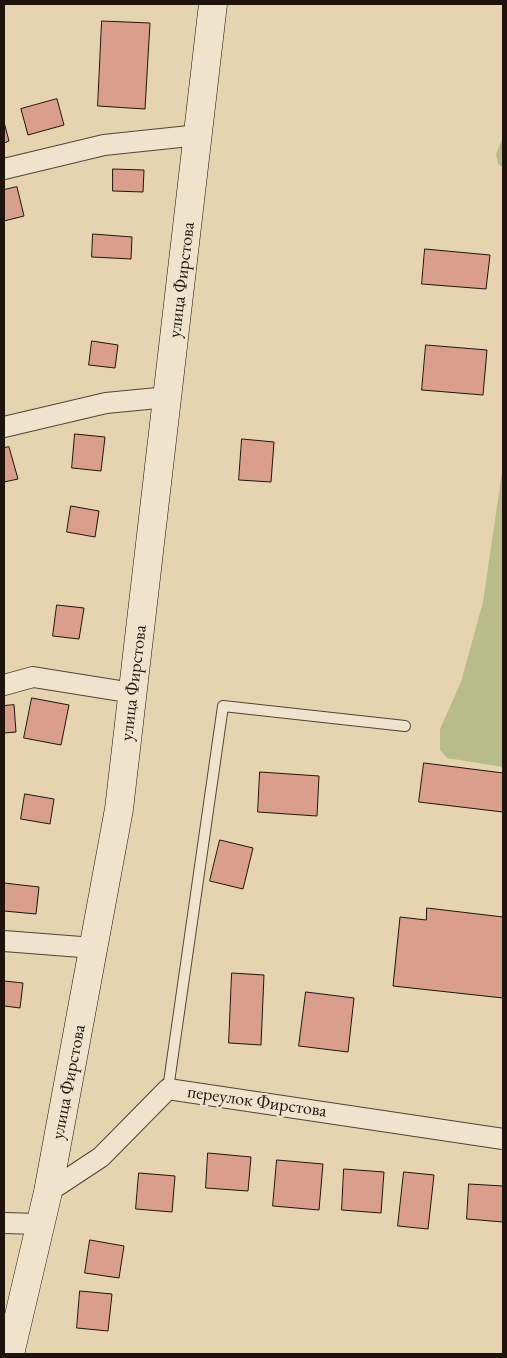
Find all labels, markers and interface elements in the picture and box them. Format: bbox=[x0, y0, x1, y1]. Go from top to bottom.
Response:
street label: улица Фирстова bbox=[164, 221, 200, 339]
street label: улица Фирстова bbox=[116, 624, 152, 742]
street label: улица Фирстова bbox=[47, 1023, 91, 1141]
street label: переулок Фирстова bbox=[186, 1082, 328, 1122]

